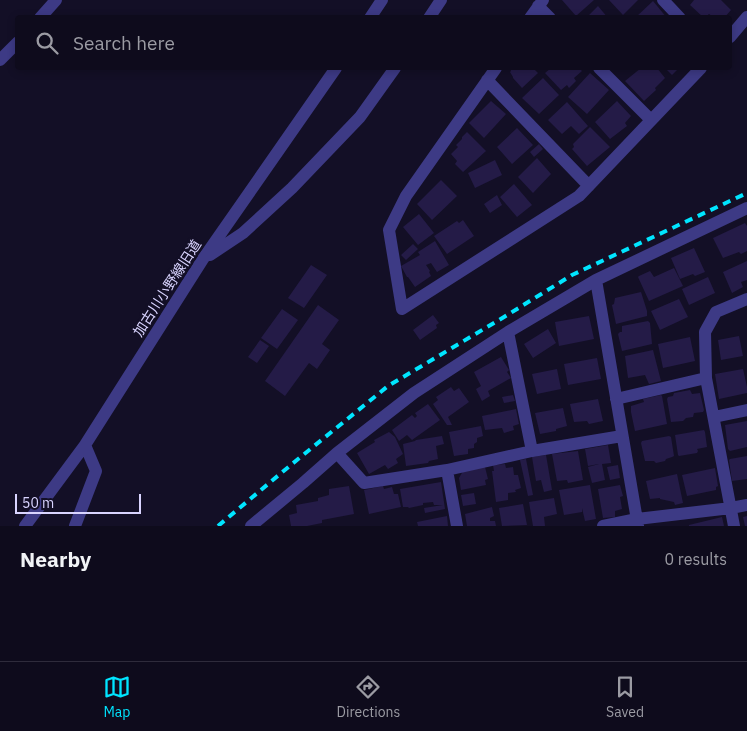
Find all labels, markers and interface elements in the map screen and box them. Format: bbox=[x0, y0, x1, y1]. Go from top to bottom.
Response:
search box bbox=[15, 15, 732, 70]
icon: search bbox=[33, 29, 61, 57]
text: Search here bbox=[73, 31, 175, 55]
street label: 加古川小野線旧道 bbox=[129, 236, 205, 340]
scale bar bbox=[15, 491, 141, 514]
text: 50 m bbox=[22, 494, 54, 512]
text: Nearby bbox=[20, 545, 91, 573]
text: 0 results bbox=[664, 549, 727, 569]
tab: Map bbox=[103, 673, 131, 721]
tab: Directions bbox=[337, 673, 400, 721]
tab: Saved bbox=[606, 673, 644, 721]

